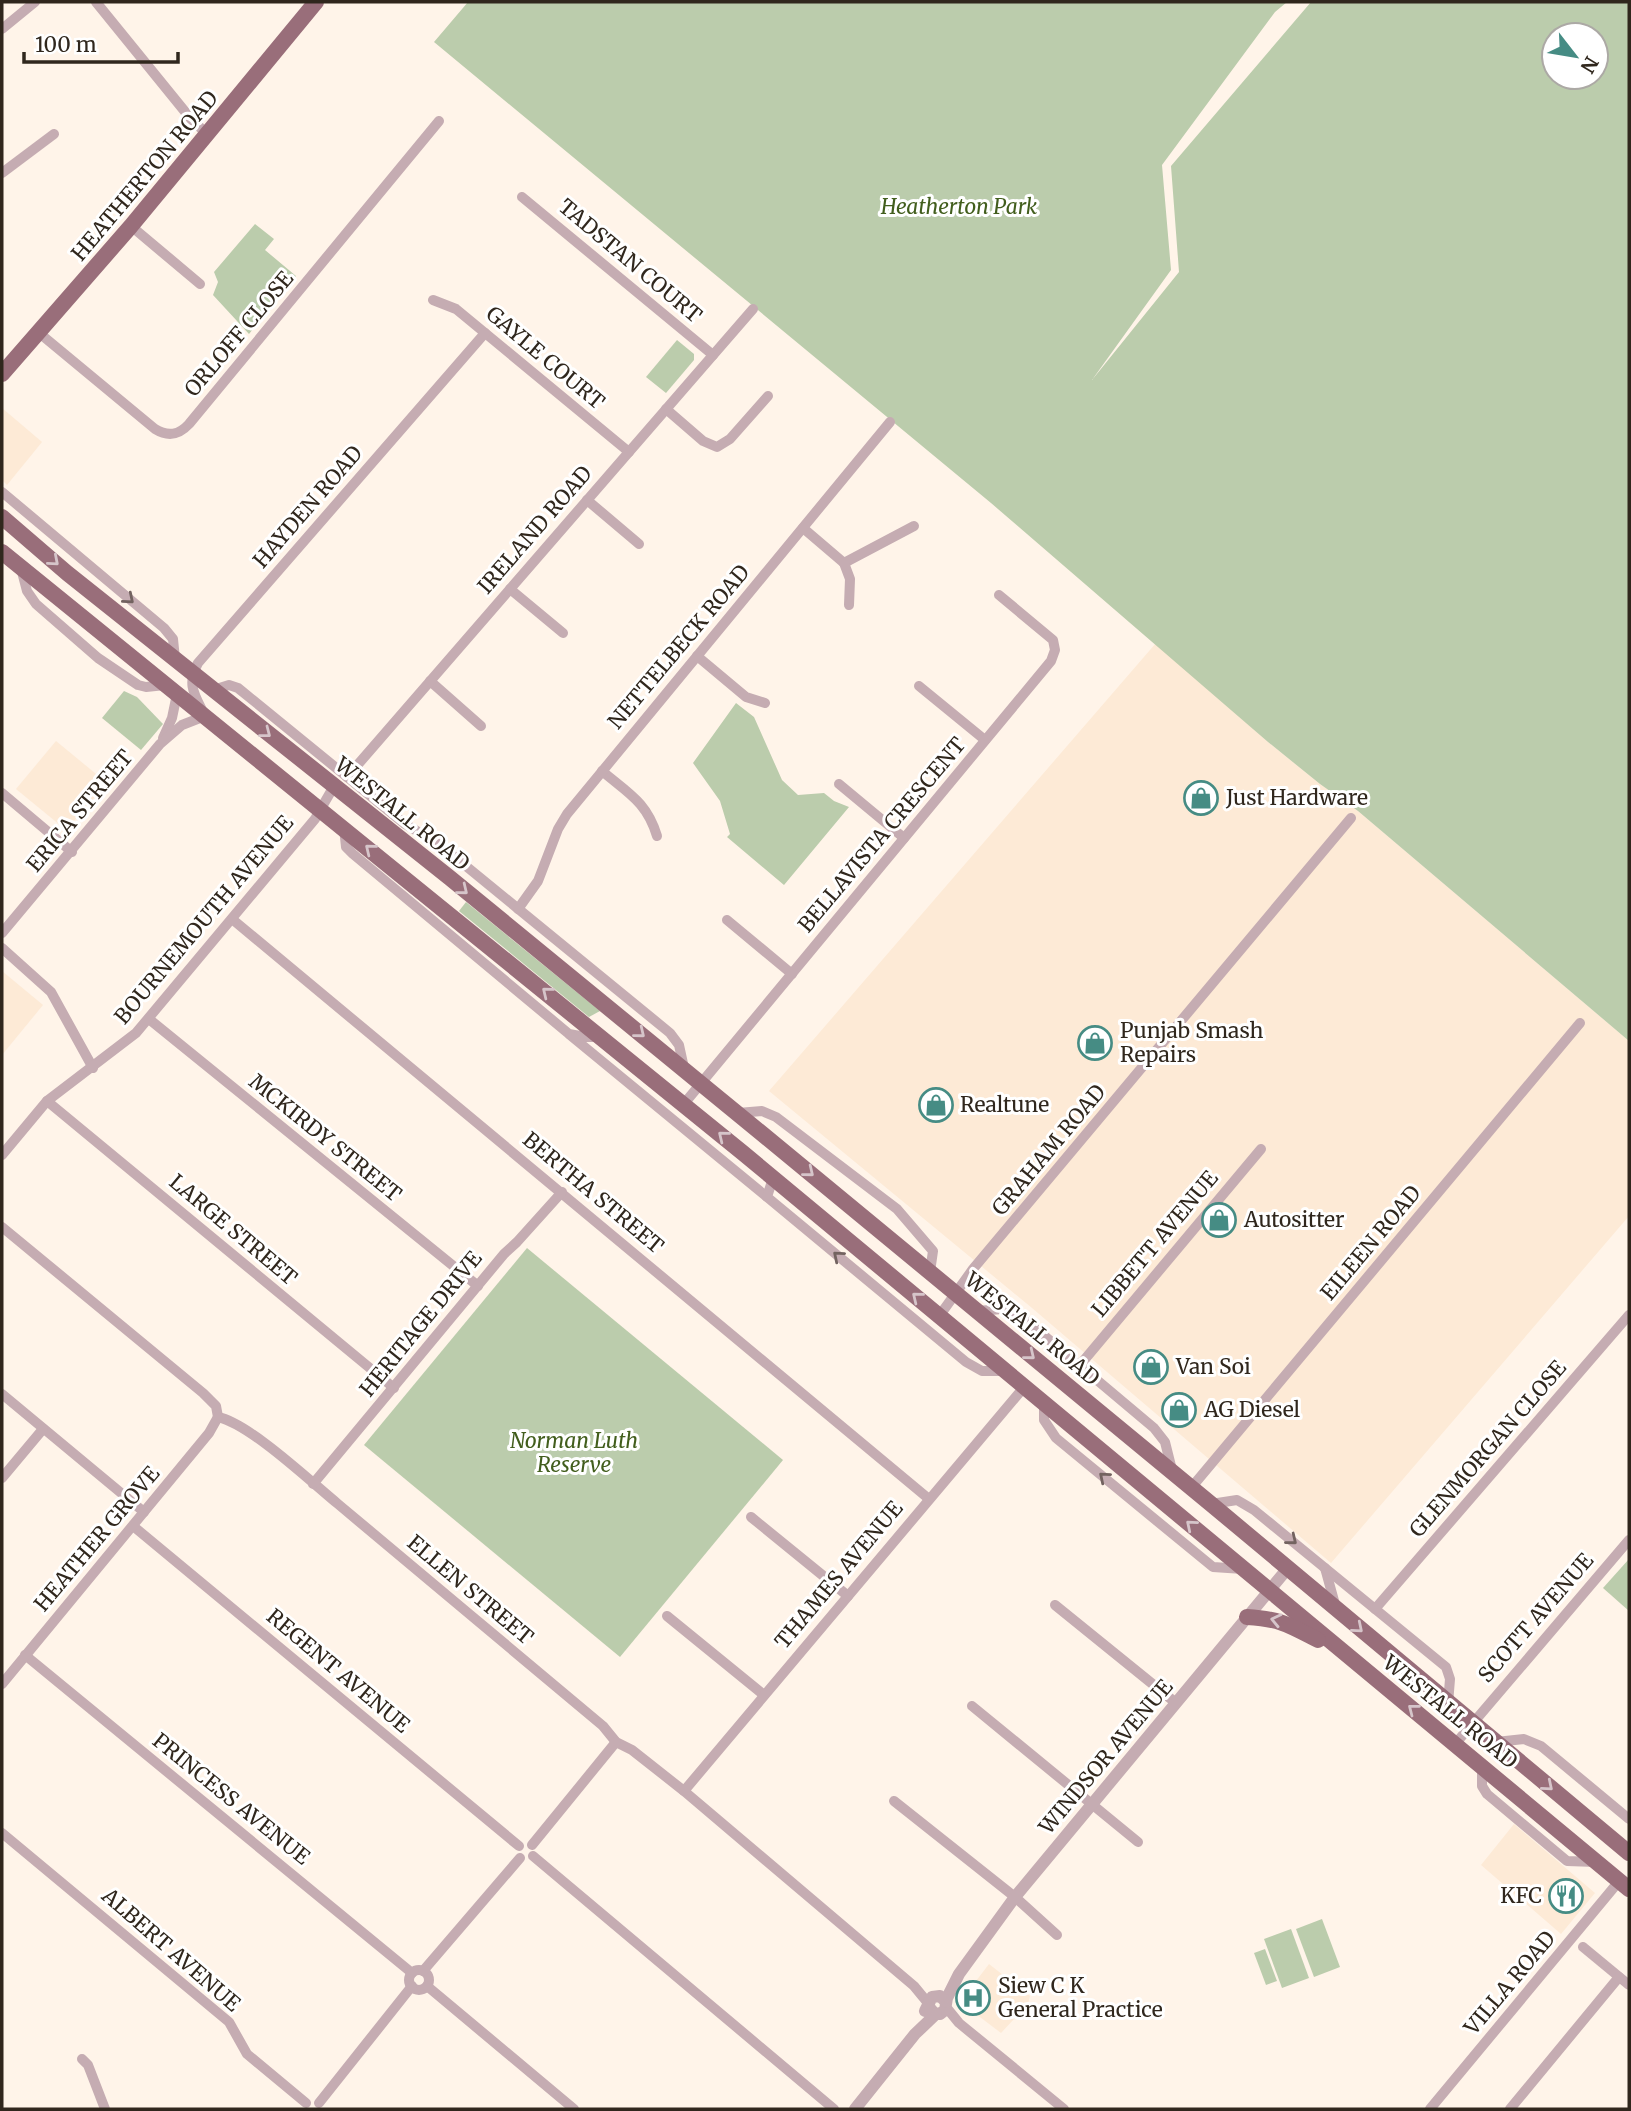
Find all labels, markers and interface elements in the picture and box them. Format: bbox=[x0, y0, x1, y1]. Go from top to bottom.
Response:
scale bar bbox=[24, 21, 178, 65]
north arrow bbox=[1540, 21, 1610, 91]
text: 100 m bbox=[35, 31, 97, 58]
text: N bbox=[1575, 52, 1604, 77]
street label: HEATHERTON ROAD bbox=[65, 85, 224, 266]
street label: TADSTAN COURT bbox=[553, 193, 708, 329]
park label: Heatherton Park bbox=[880, 193, 1038, 220]
street label: ORLOFF CLOSE bbox=[178, 265, 299, 402]
street label: GAYLE COURT bbox=[481, 300, 610, 415]
street label: HAYDEN ROAD bbox=[247, 440, 368, 574]
street label: IRELAND ROAD bbox=[472, 460, 598, 599]
one-way arrow bbox=[45, 553, 58, 565]
street label: NETTELBECK ROAD bbox=[602, 559, 755, 734]
one-way arrow bbox=[121, 591, 134, 603]
one-way arrow bbox=[259, 724, 271, 737]
street label: BELLAVISTA CRESCENT bbox=[792, 731, 971, 938]
street label: ERICA STREET bbox=[21, 744, 139, 877]
street label: WESTALL ROAD bbox=[329, 750, 475, 876]
shop icon: Just Hardware bbox=[1182, 779, 1220, 817]
place label: Just Hardware bbox=[1225, 784, 1368, 811]
street label: BOURNEMOUTH AVENUE bbox=[108, 809, 299, 1030]
one-way arrow bbox=[366, 844, 378, 857]
one-way arrow bbox=[456, 881, 468, 894]
one-way arrow bbox=[542, 988, 554, 1001]
place label: Punjab Smash Repairs bbox=[1120, 1017, 1263, 1068]
shop icon: Punjab Smash Repairs bbox=[1076, 1024, 1114, 1062]
one-way arrow bbox=[632, 1025, 644, 1038]
street label: MCKIRDY STREET bbox=[244, 1068, 407, 1208]
street label: GRAHAM ROAD bbox=[986, 1078, 1111, 1221]
shop icon: Realtune bbox=[917, 1086, 955, 1124]
place label: Realtune bbox=[960, 1091, 1049, 1118]
street label: BERTHA STREET bbox=[517, 1126, 669, 1260]
one-way arrow bbox=[718, 1132, 730, 1145]
one-way arrow bbox=[801, 1164, 814, 1176]
street label: LIBBETT AVENUE bbox=[1086, 1165, 1224, 1322]
street label: LARGE STREET bbox=[164, 1168, 303, 1291]
street label: EILEEN ROAD bbox=[1315, 1180, 1427, 1306]
shop icon: Autositter bbox=[1200, 1201, 1238, 1239]
place label: Autositter bbox=[1243, 1206, 1344, 1233]
street label: HERITAGE DRIVE bbox=[354, 1245, 488, 1402]
one-way arrow bbox=[834, 1251, 846, 1264]
street label: WESTALL ROAD bbox=[959, 1265, 1105, 1391]
one-way arrow bbox=[913, 1292, 925, 1305]
one-way arrow bbox=[1023, 1346, 1035, 1359]
shop icon: Van Soi bbox=[1132, 1348, 1170, 1386]
place label: Van Soi bbox=[1175, 1353, 1251, 1380]
street label: GLENMORGAN CLOSE bbox=[1403, 1354, 1572, 1543]
shop icon: AG Diesel bbox=[1160, 1391, 1198, 1429]
place label: AG Diesel bbox=[1203, 1396, 1301, 1423]
park label: Norman Luth Reserve bbox=[510, 1427, 638, 1478]
street label: HEATHER GROVE bbox=[28, 1460, 166, 1617]
one-way arrow bbox=[1099, 1472, 1111, 1485]
street label: THAMES AVENUE bbox=[769, 1495, 909, 1654]
one-way arrow bbox=[1186, 1521, 1199, 1533]
street label: ELLEN STREET bbox=[402, 1529, 539, 1650]
one-way arrow bbox=[1284, 1532, 1296, 1545]
street label: SCOTT AVENUE bbox=[1472, 1547, 1600, 1688]
street label: REGENT AVENUE bbox=[261, 1603, 416, 1739]
one-way arrow bbox=[1270, 1614, 1282, 1628]
one-way arrow bbox=[1350, 1620, 1363, 1632]
street label: WESTALL ROAD bbox=[1377, 1648, 1523, 1774]
street label: WINDSOR AVENUE bbox=[1032, 1673, 1179, 1840]
one-way arrow bbox=[1409, 1704, 1421, 1717]
street label: PRINCESS AVENUE bbox=[147, 1727, 316, 1871]
one-way arrow bbox=[1541, 1777, 1553, 1790]
restaurant icon: KFC bbox=[1547, 1877, 1585, 1915]
street label: ALBERT AVENUE bbox=[96, 1881, 247, 2018]
place label: KFC bbox=[1500, 1882, 1542, 1909]
street label: VILLA ROAD bbox=[1458, 1925, 1561, 2041]
place label: Siew C K General Practice bbox=[998, 1972, 1163, 2023]
hospital icon: Siew C K General Practice bbox=[954, 1979, 992, 2017]

